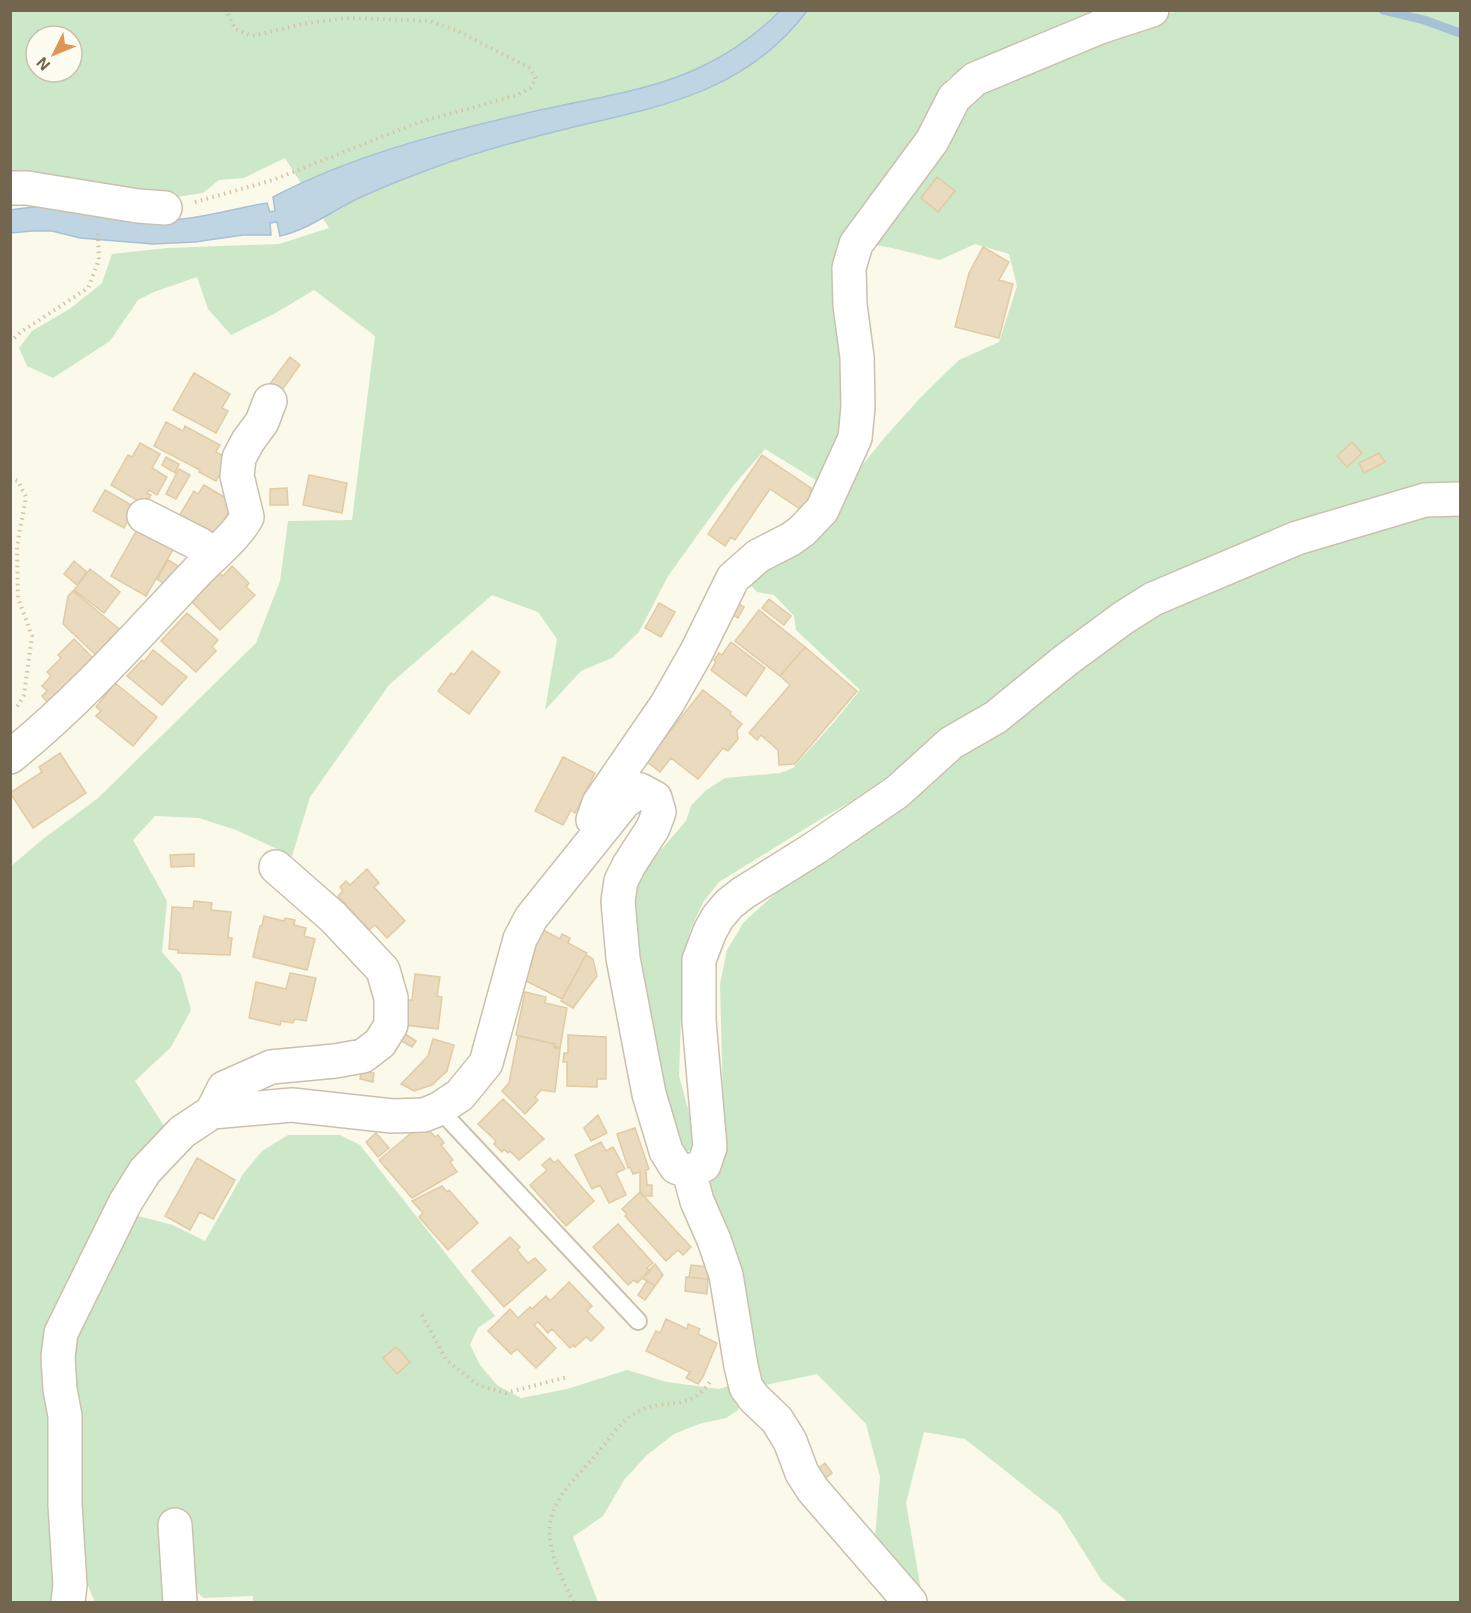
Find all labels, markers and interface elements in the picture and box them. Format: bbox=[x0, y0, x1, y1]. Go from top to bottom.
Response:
north arrow bbox=[24, 24, 84, 84]
text: N bbox=[32, 54, 54, 75]

